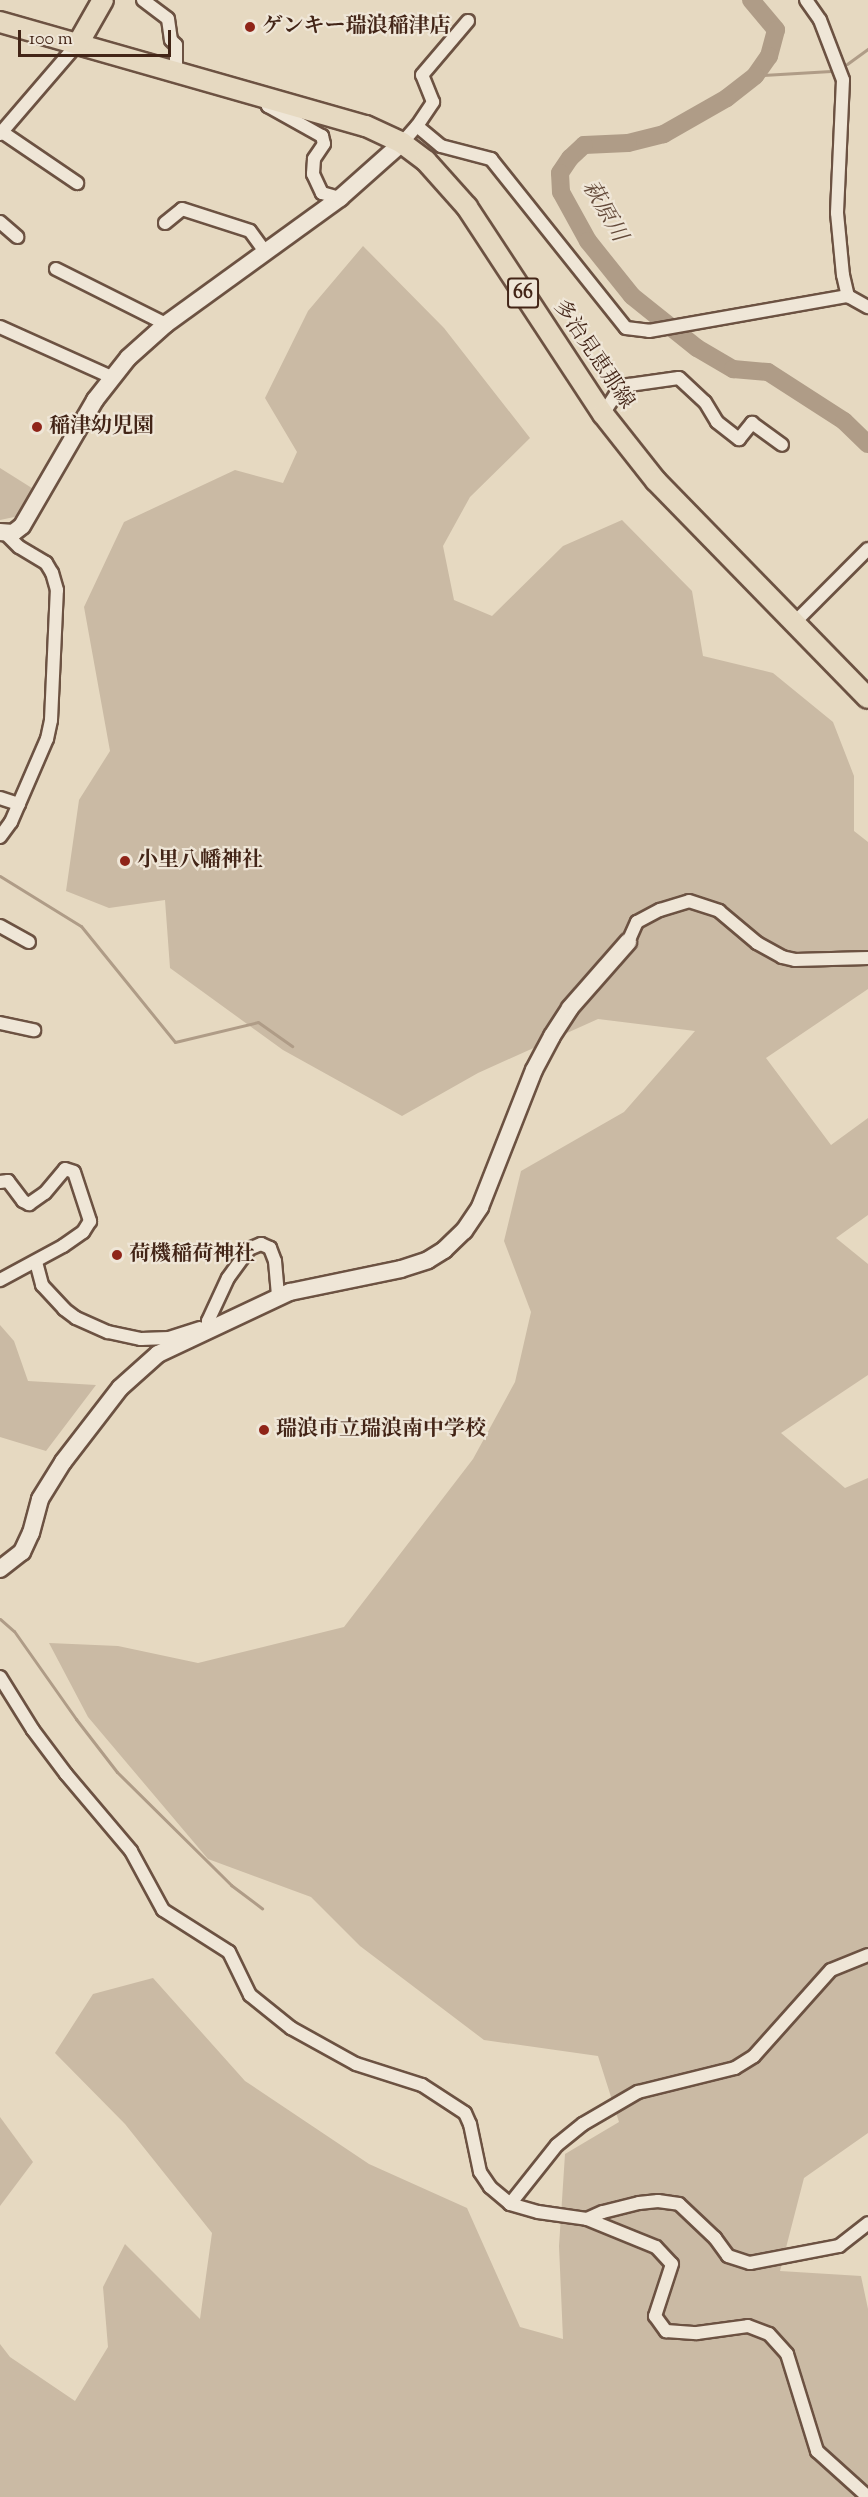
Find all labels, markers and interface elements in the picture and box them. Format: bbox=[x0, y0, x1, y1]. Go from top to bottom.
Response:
place label: ゲンキー瑞浪稲津店 bbox=[262, 14, 451, 40]
scale bar bbox=[21, 18, 174, 56]
marker: ゲンキー瑞浪稲津店 bbox=[243, 20, 257, 34]
text: 100 m bbox=[29, 27, 73, 53]
water label: 萩原川 bbox=[575, 177, 631, 247]
road number: 66 bbox=[506, 276, 540, 310]
street label: 多治見恵那線 bbox=[547, 296, 639, 414]
place label: 稲津幼児園 bbox=[49, 414, 154, 440]
marker: 稲津幼児園 bbox=[30, 420, 44, 434]
place label: 小里八幡神社 bbox=[137, 848, 263, 874]
marker: 小里八幡神社 bbox=[118, 854, 132, 868]
place label: 荷機稲荷神社 bbox=[129, 1242, 255, 1268]
marker: 荷機稲荷神社 bbox=[110, 1248, 124, 1262]
place label: 瑞浪市立瑞浪南中学校 bbox=[276, 1417, 486, 1443]
marker: 瑞浪市立瑞浪南中学校 bbox=[257, 1423, 271, 1437]

